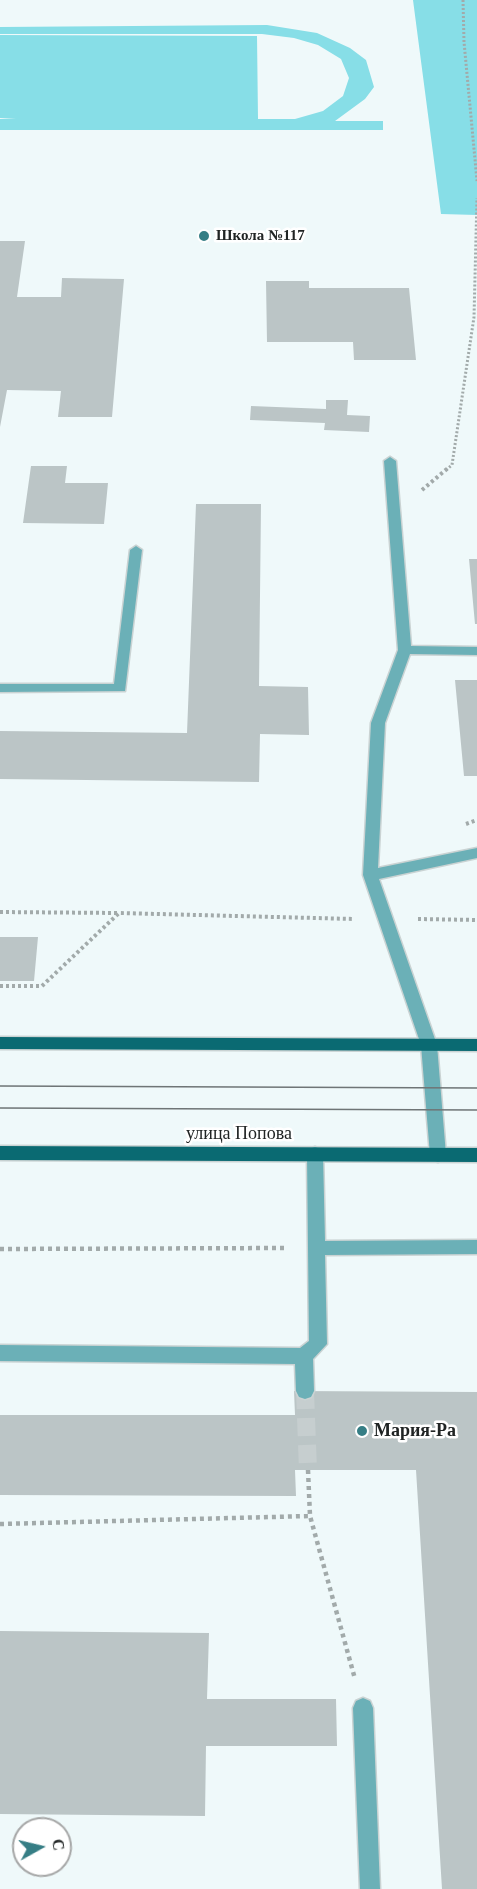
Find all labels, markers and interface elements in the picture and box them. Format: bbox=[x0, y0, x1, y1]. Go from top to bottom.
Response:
place label: Школа №117 bbox=[216, 227, 305, 245]
marker: Школа №117 bbox=[197, 229, 211, 243]
street label: улица Попова bbox=[186, 1123, 292, 1145]
place label: Мария-Ра bbox=[374, 1420, 456, 1442]
marker: Мария-Ра bbox=[355, 1424, 369, 1438]
north arrow bbox=[12, 1817, 72, 1877]
text: С bbox=[49, 1838, 68, 1852]

